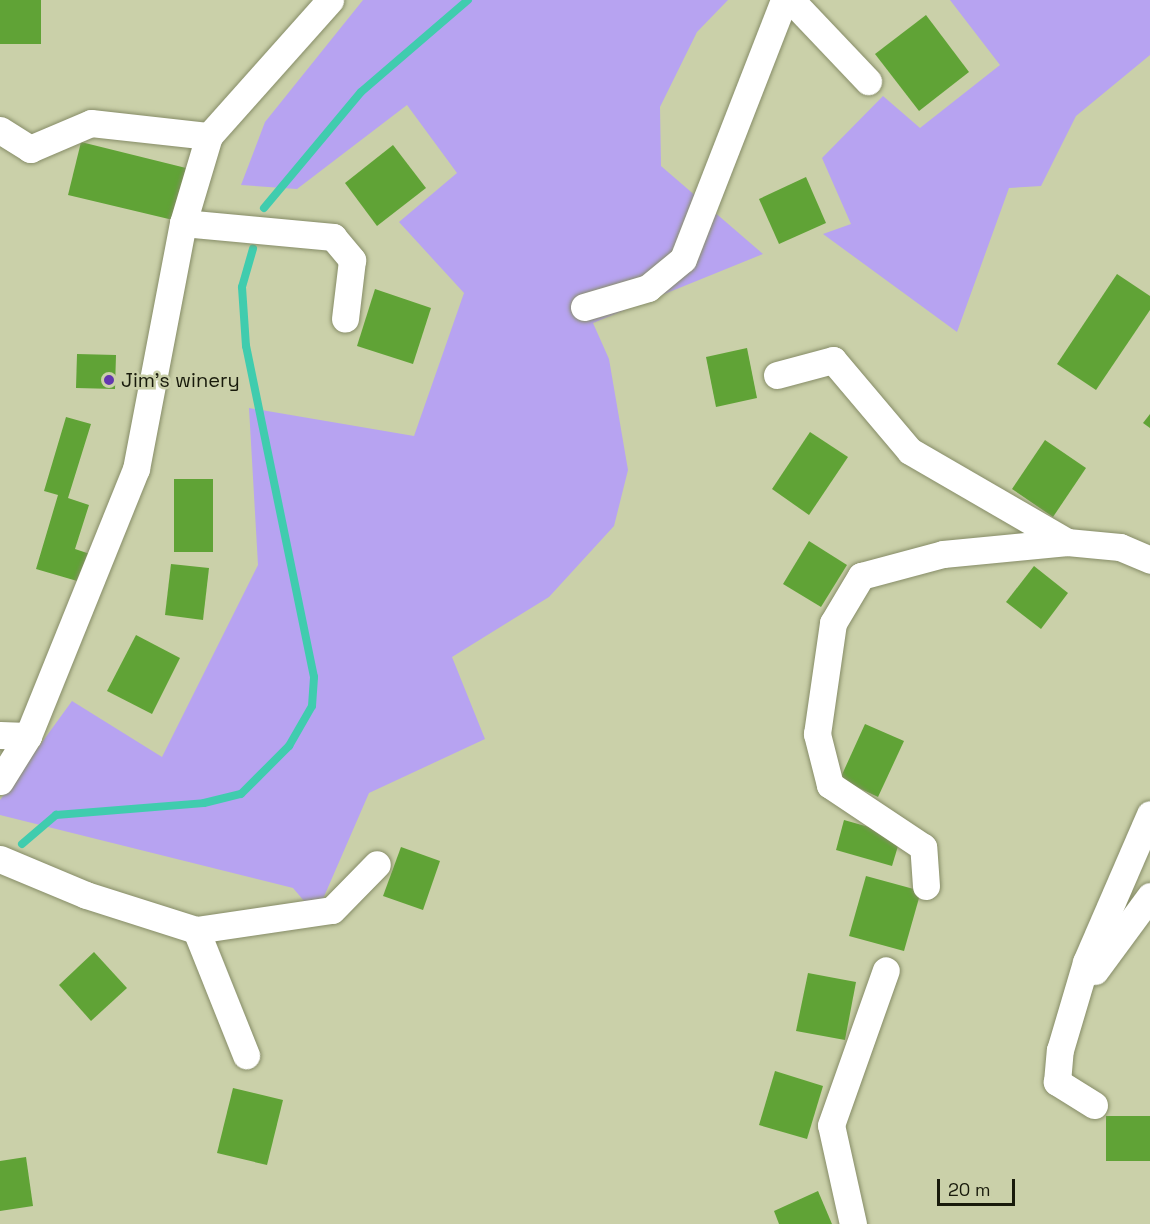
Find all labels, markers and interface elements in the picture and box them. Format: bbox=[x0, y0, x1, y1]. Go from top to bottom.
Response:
place label: Jim's winery bbox=[121, 368, 240, 392]
marker: Jim's winery bbox=[102, 373, 116, 387]
scale bar bbox=[940, 1167, 1018, 1205]
text: 20 m bbox=[948, 1178, 991, 1201]

